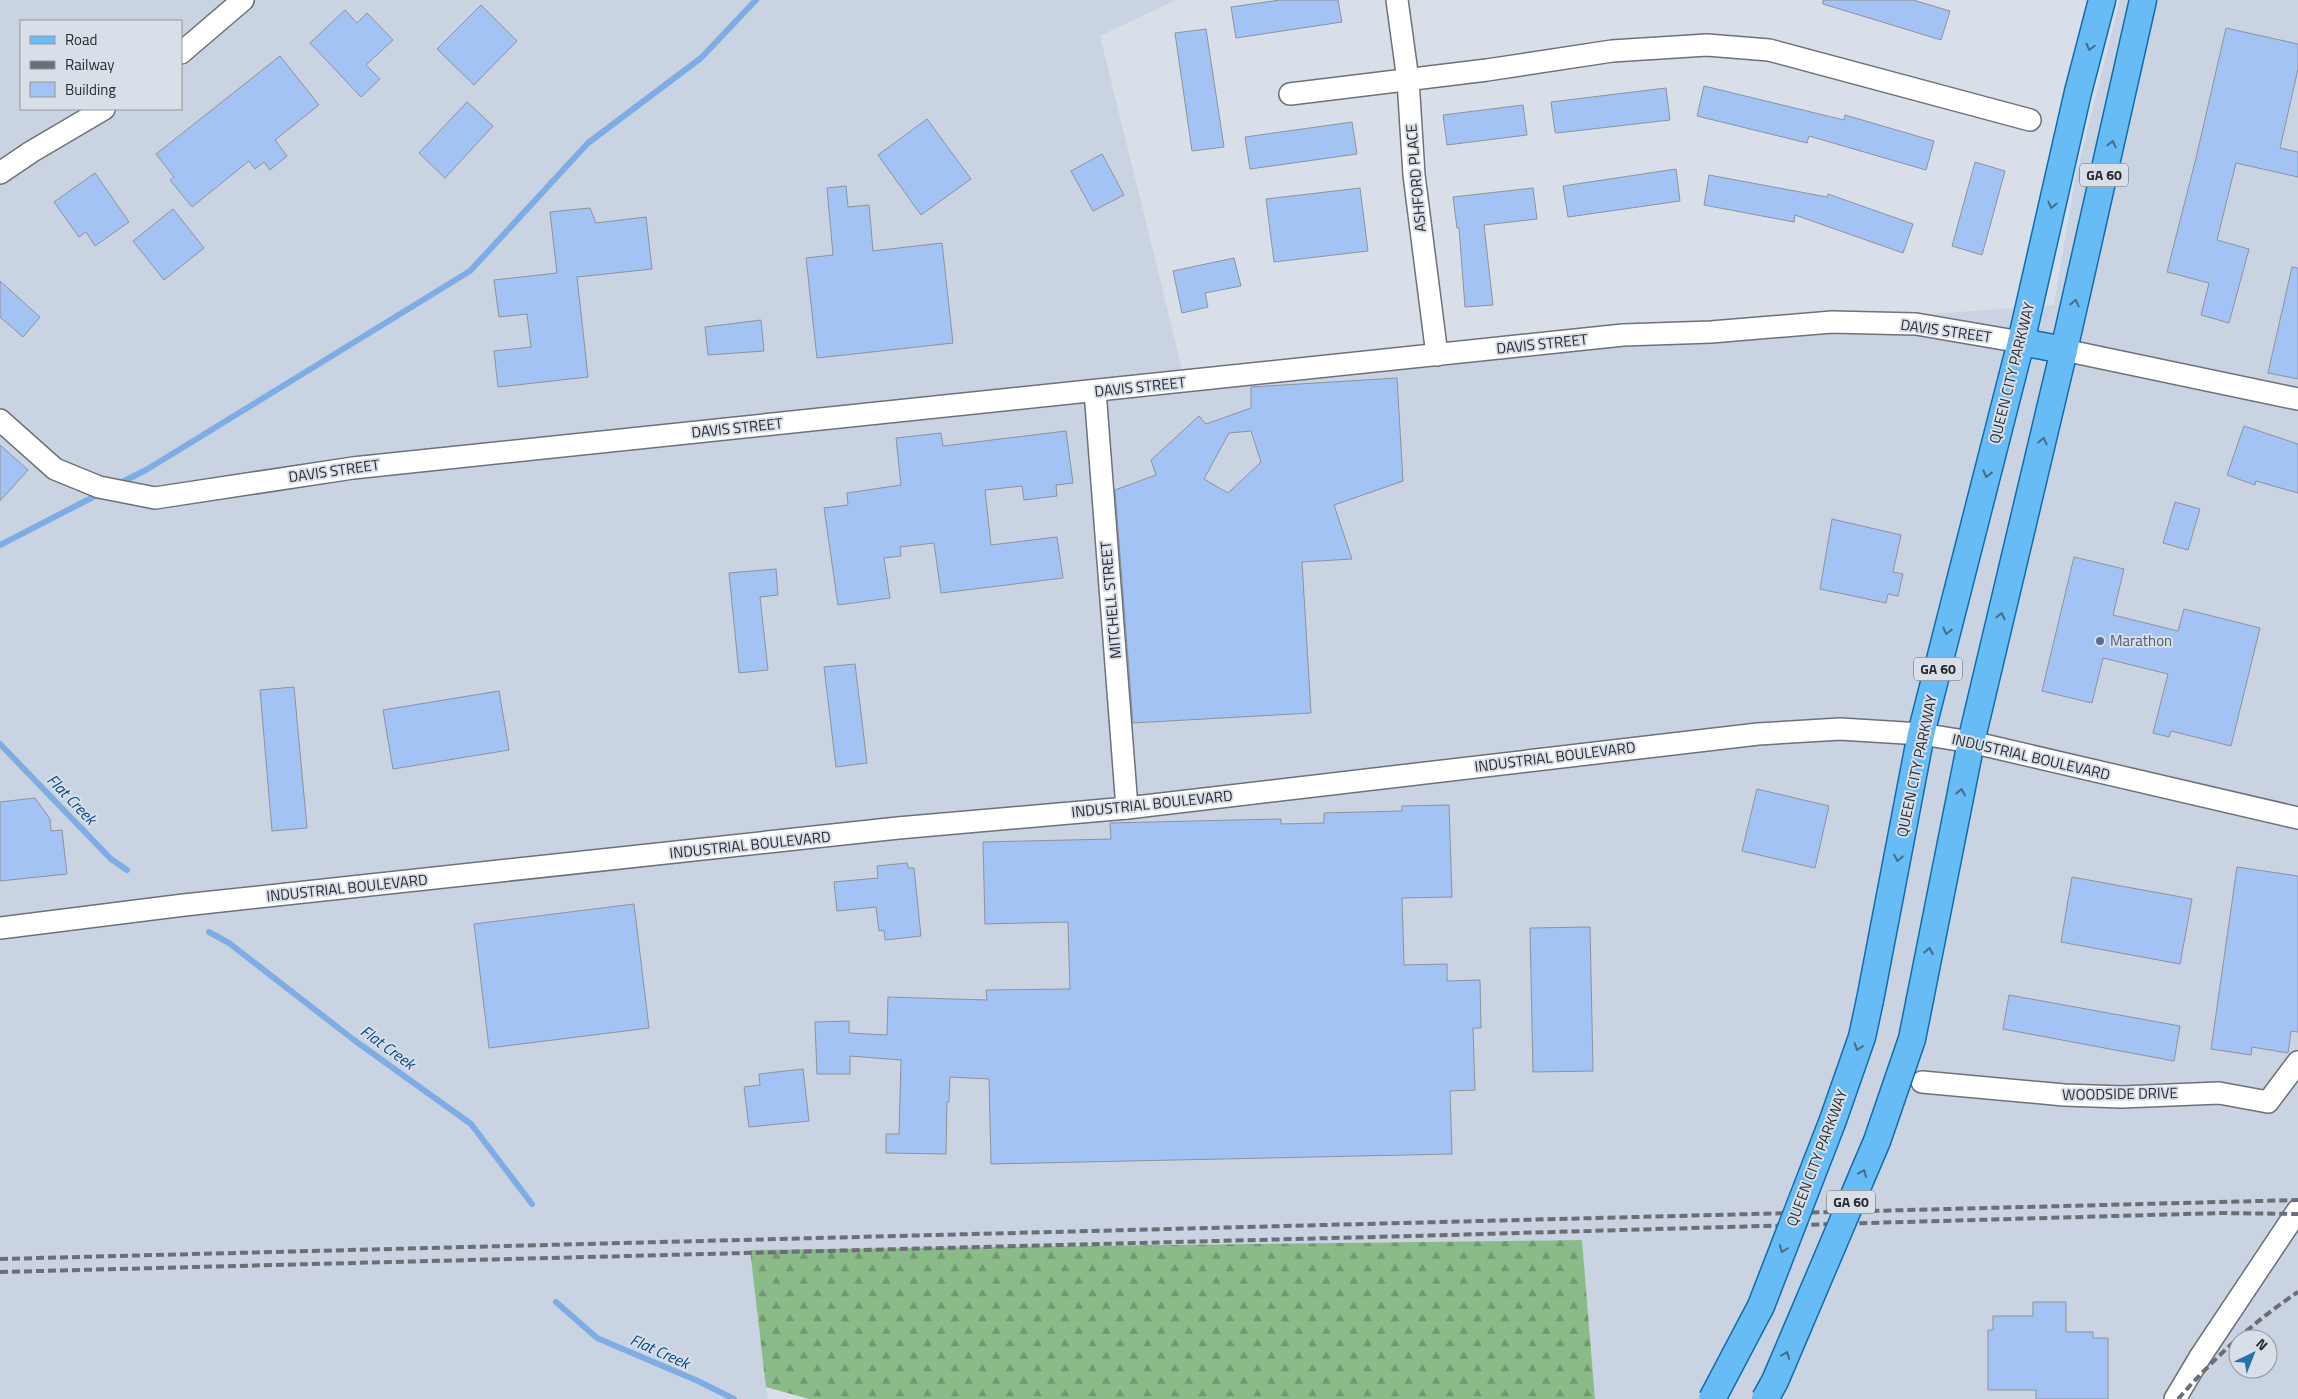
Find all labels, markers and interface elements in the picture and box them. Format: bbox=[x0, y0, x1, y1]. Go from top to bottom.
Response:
legend bbox=[20, 20, 182, 110]
text: Road bbox=[65, 28, 97, 51]
one-way arrow bbox=[2085, 43, 2096, 52]
text: Railway bbox=[65, 53, 115, 76]
text: Building bbox=[65, 78, 116, 101]
street label: ASHFORD PLACE bbox=[1399, 123, 1432, 233]
one-way arrow bbox=[2106, 140, 2117, 149]
road number: GA 60 bbox=[2080, 164, 2128, 186]
one-way arrow bbox=[2047, 201, 2058, 210]
one-way arrow bbox=[2069, 298, 2080, 307]
street label: QUEEN CITY PARKWAY bbox=[1983, 300, 2040, 446]
street label: DAVIS STREET bbox=[1899, 313, 1993, 348]
street label: DAVIS STREET bbox=[1495, 327, 1589, 360]
street label: DAVIS STREET bbox=[1093, 370, 1187, 403]
street label: DAVIS STREET bbox=[690, 411, 784, 444]
one-way arrow bbox=[2037, 436, 2048, 445]
street label: DAVIS STREET bbox=[287, 453, 381, 488]
one-way arrow bbox=[1983, 469, 1993, 477]
street label: MITCHELL STREET bbox=[1094, 540, 1127, 660]
one-way arrow bbox=[1995, 612, 2006, 621]
one-way arrow bbox=[1943, 627, 1953, 635]
place label: Marathon bbox=[2110, 629, 2172, 652]
marker: Marathon bbox=[2094, 635, 2106, 647]
road number: GA 60 bbox=[1914, 658, 1962, 681]
street label: QUEEN CITY PARKWAY bbox=[1890, 693, 1943, 839]
street label: INDUSTRIAL BOULEVARD bbox=[1950, 727, 2113, 786]
street label: INDUSTRIAL BOULEVARD bbox=[1473, 735, 1637, 778]
water label: Flat Creek bbox=[42, 768, 104, 831]
street label: INDUSTRIAL BOULEVARD bbox=[1070, 784, 1234, 823]
one-way arrow bbox=[1956, 787, 1966, 796]
street label: INDUSTRIAL BOULEVARD bbox=[668, 825, 832, 864]
one-way arrow bbox=[1893, 854, 1903, 863]
street label: INDUSTRIAL BOULEVARD bbox=[265, 868, 429, 907]
one-way arrow bbox=[1924, 947, 1934, 955]
water label: Flat Creek bbox=[356, 1019, 422, 1076]
one-way arrow bbox=[1854, 1043, 1864, 1051]
street label: WOODSIDE DRIVE bbox=[2062, 1081, 2178, 1106]
street label: QUEEN CITY PARKWAY bbox=[1780, 1086, 1853, 1230]
one-way arrow bbox=[1857, 1169, 1868, 1178]
road number: GA 60 bbox=[1827, 1190, 1875, 1214]
one-way arrow bbox=[1779, 1244, 1789, 1253]
water label: Flat Creek bbox=[627, 1327, 695, 1375]
north arrow bbox=[2228, 1329, 2278, 1379]
text: N bbox=[2251, 1333, 2273, 1355]
one-way arrow bbox=[1780, 1351, 1791, 1360]

